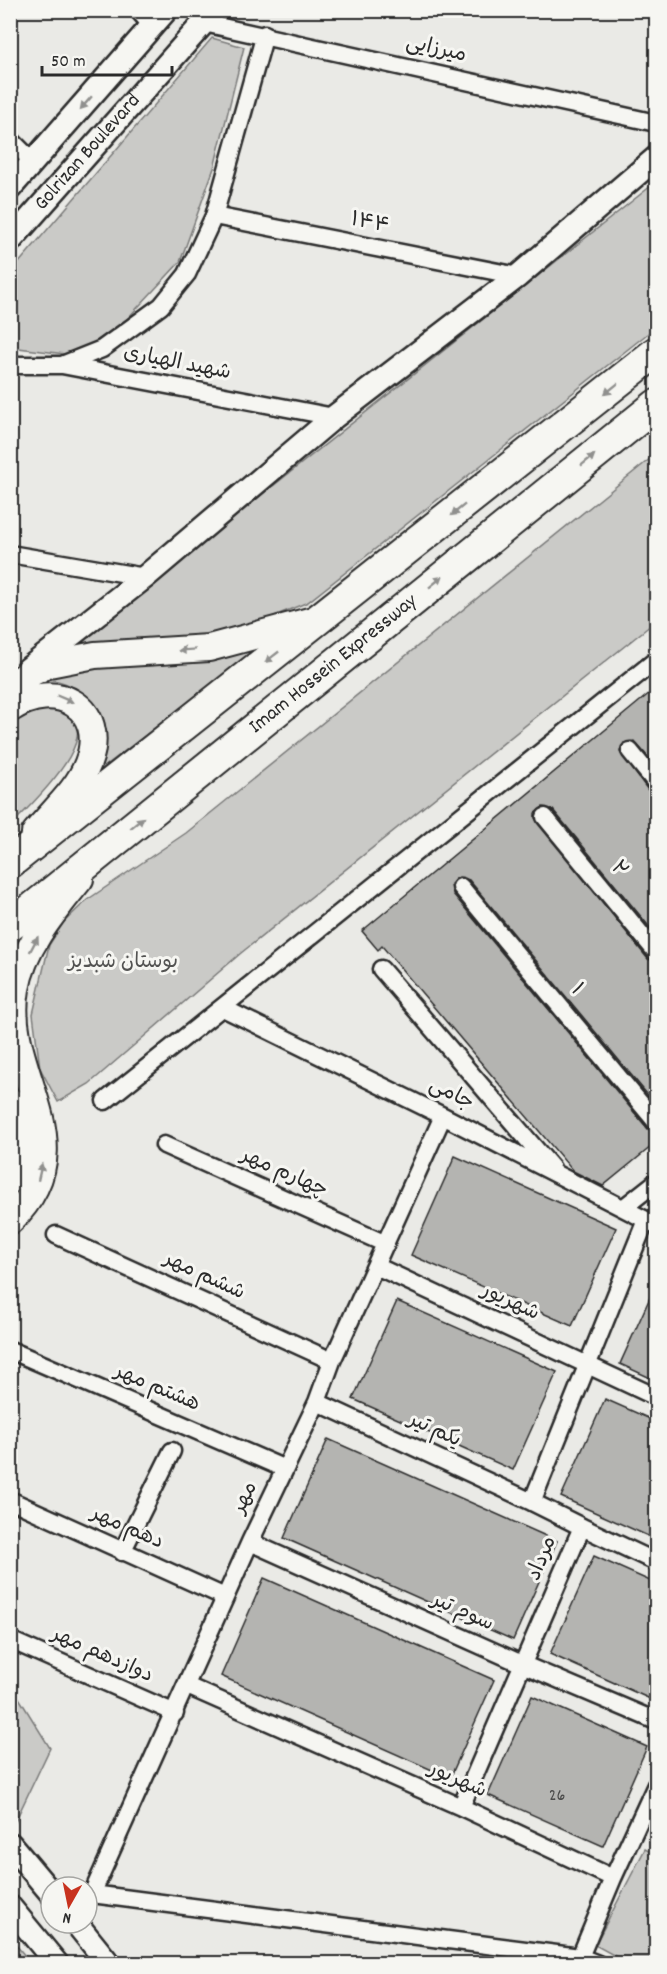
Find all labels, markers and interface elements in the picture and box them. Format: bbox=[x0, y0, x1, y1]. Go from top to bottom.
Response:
street label: میرزایی bbox=[403, 29, 469, 71]
scale bar bbox=[42, 39, 172, 77]
text: 50 m bbox=[51, 50, 86, 75]
street label: Golrizan Boulevard bbox=[28, 87, 149, 218]
one-way arrow bbox=[79, 95, 93, 110]
street label: ۱۴۴ bbox=[348, 206, 392, 242]
street label: شهید الهیاری bbox=[121, 339, 233, 389]
one-way arrow bbox=[603, 382, 619, 395]
one-way arrow bbox=[580, 453, 596, 466]
one-way arrow bbox=[450, 504, 466, 517]
one-way arrow bbox=[428, 575, 444, 588]
street label: Imam Hossein Expressway bbox=[243, 587, 425, 742]
one-way arrow bbox=[177, 645, 196, 654]
one-way arrow bbox=[265, 651, 280, 663]
one-way arrow bbox=[56, 694, 74, 704]
one-way arrow bbox=[129, 816, 145, 829]
street label: ۲ bbox=[602, 855, 634, 885]
one-way arrow bbox=[29, 935, 39, 952]
park label: بوستان شبدیز bbox=[66, 948, 178, 978]
street label: ۱ bbox=[562, 977, 590, 1003]
street label: جامی bbox=[423, 1071, 479, 1119]
street label: چهارم مهر bbox=[234, 1141, 332, 1206]
one-way arrow bbox=[36, 1162, 45, 1181]
street label: ششم مهر bbox=[157, 1244, 249, 1309]
street label: شهریور bbox=[474, 1276, 544, 1330]
street label: هشتم مهر bbox=[108, 1357, 204, 1420]
street label: یکم تیر bbox=[401, 1405, 466, 1456]
street label: مهر bbox=[225, 1477, 266, 1521]
street label: دهم مهر bbox=[84, 1499, 168, 1558]
street label: مرداد bbox=[520, 1532, 566, 1586]
street label: سوم تیر bbox=[424, 1585, 498, 1640]
street label: دوازدهم مهر bbox=[45, 1619, 158, 1692]
street label: شهریور bbox=[421, 1754, 491, 1807]
house number: 26 bbox=[549, 1784, 565, 1809]
north arrow bbox=[39, 1875, 99, 1935]
text: N bbox=[61, 1905, 73, 1929]

